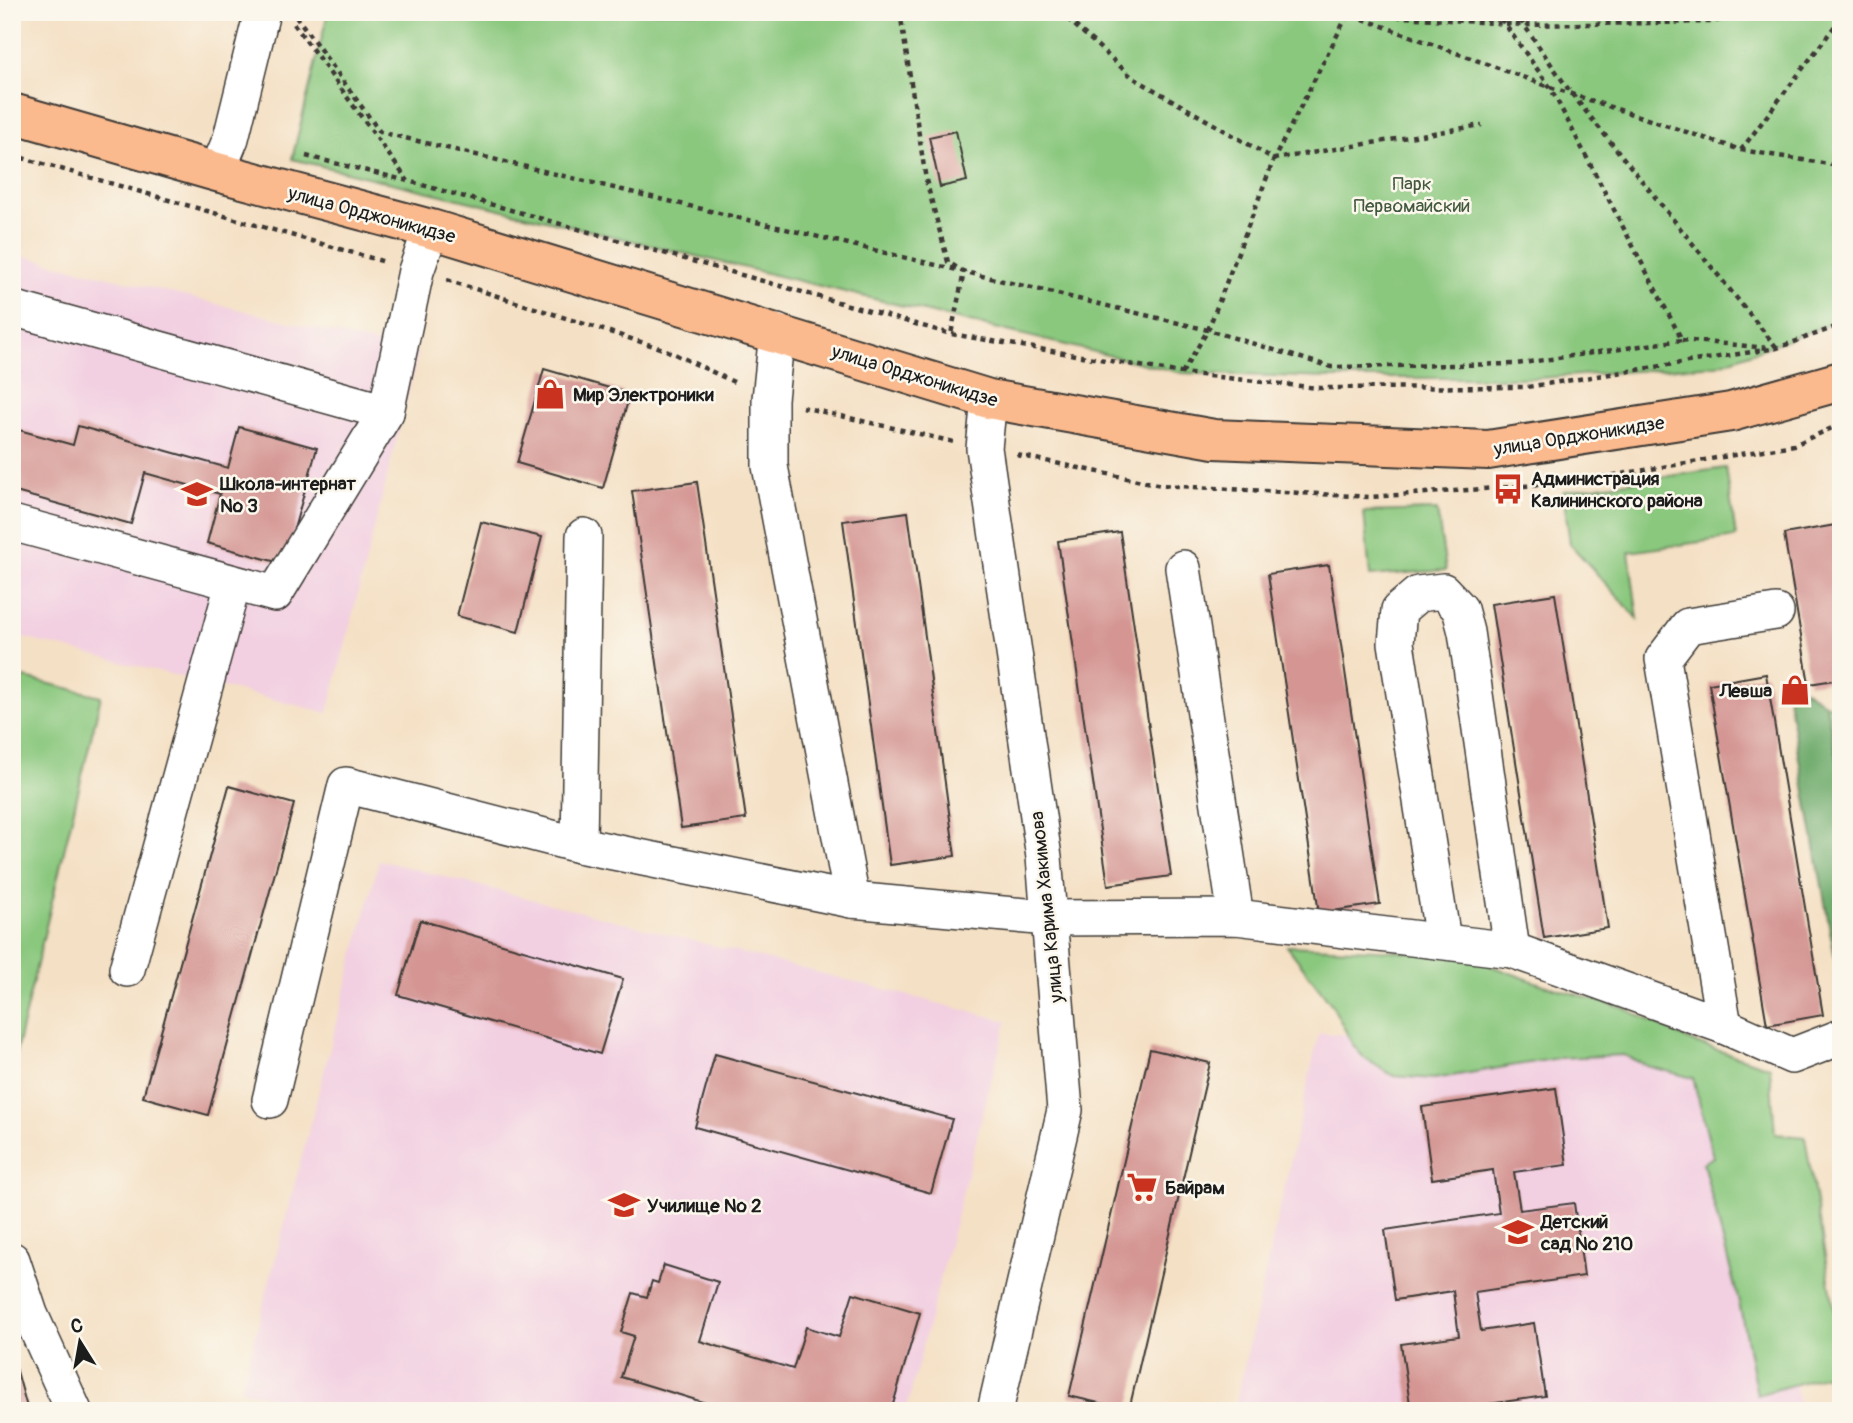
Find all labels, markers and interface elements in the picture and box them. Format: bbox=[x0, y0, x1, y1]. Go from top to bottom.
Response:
park label: Парк Первомайский bbox=[1354, 172, 1470, 218]
street label: улица Орджоникидзе bbox=[284, 181, 459, 249]
street label: улица Орджоникидзе bbox=[828, 339, 1001, 413]
shop icon: Мир Электроники bbox=[533, 377, 567, 411]
place label: Мир Электроники bbox=[573, 383, 714, 407]
street label: улица Орджоникидзе bbox=[1491, 411, 1667, 461]
place label: Администрация Калининского района bbox=[1531, 467, 1703, 513]
place label: Школа-интернат № 3 bbox=[219, 472, 357, 518]
bus stop icon: Администрация Калининского района bbox=[1491, 472, 1525, 506]
school or university icon: Школа-интернат № 3 bbox=[180, 477, 214, 511]
shop icon: Левша bbox=[1778, 673, 1812, 707]
place label: Левша bbox=[1719, 679, 1772, 703]
street label: улица Карима Хакимова bbox=[1025, 810, 1069, 1005]
supermarket icon: Байрам bbox=[1125, 1170, 1159, 1204]
place label: Байрам bbox=[1165, 1176, 1225, 1200]
school or university icon: Училище № 2 bbox=[607, 1188, 641, 1222]
place label: Училище № 2 bbox=[647, 1194, 762, 1218]
place label: Детский сад № 210 bbox=[1540, 1210, 1633, 1256]
school or university icon: Детский сад № 210 bbox=[1501, 1215, 1535, 1249]
north arrow bbox=[46, 1308, 116, 1378]
text: С bbox=[69, 1313, 85, 1339]

